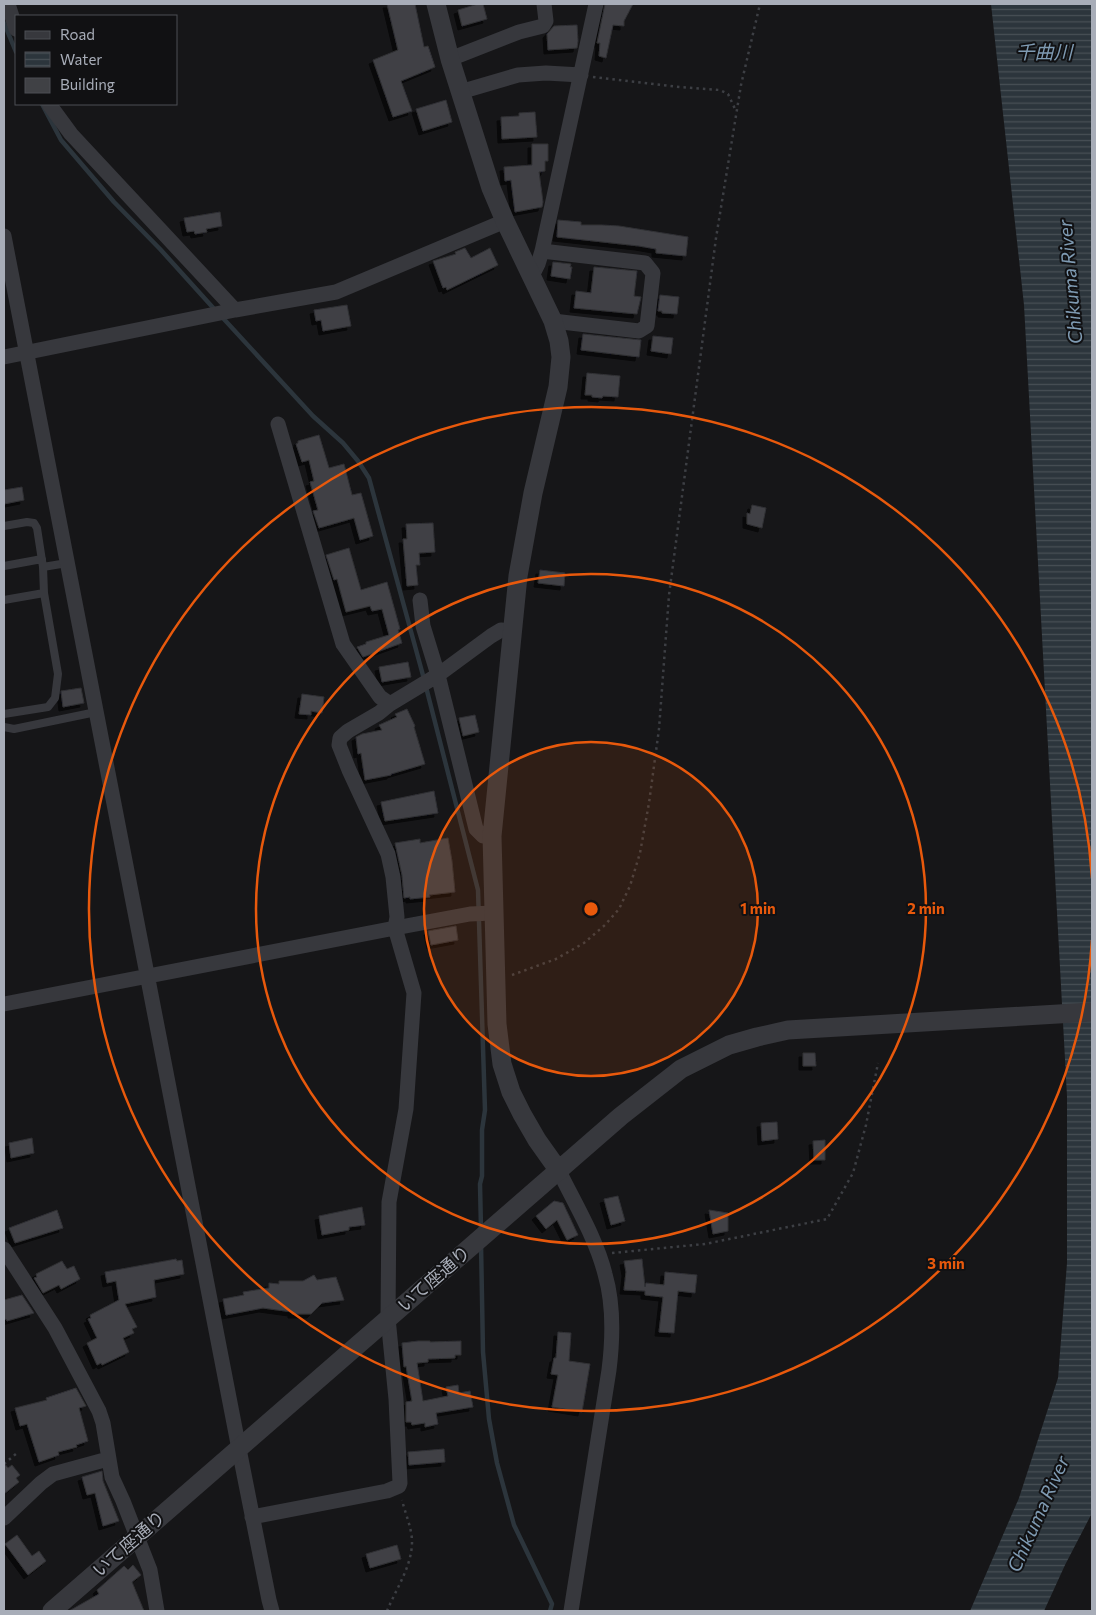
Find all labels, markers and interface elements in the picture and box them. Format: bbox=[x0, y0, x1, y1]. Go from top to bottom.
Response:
legend bbox=[15, 15, 178, 105]
text: Road bbox=[60, 25, 95, 43]
water label: 千曲川 bbox=[1015, 40, 1074, 63]
text: Water bbox=[60, 50, 102, 68]
text: Building bbox=[60, 75, 115, 93]
water label: Chikuma River bbox=[1052, 218, 1086, 345]
text: 1 min bbox=[740, 899, 776, 917]
text: 2 min bbox=[907, 899, 945, 917]
centre of rings bbox=[582, 900, 600, 918]
street label: いて座通り bbox=[392, 1241, 474, 1316]
text: 3 min bbox=[927, 1254, 965, 1272]
water label: Chikuma River bbox=[1002, 1451, 1074, 1575]
street label: いて座通り bbox=[87, 1506, 169, 1581]

